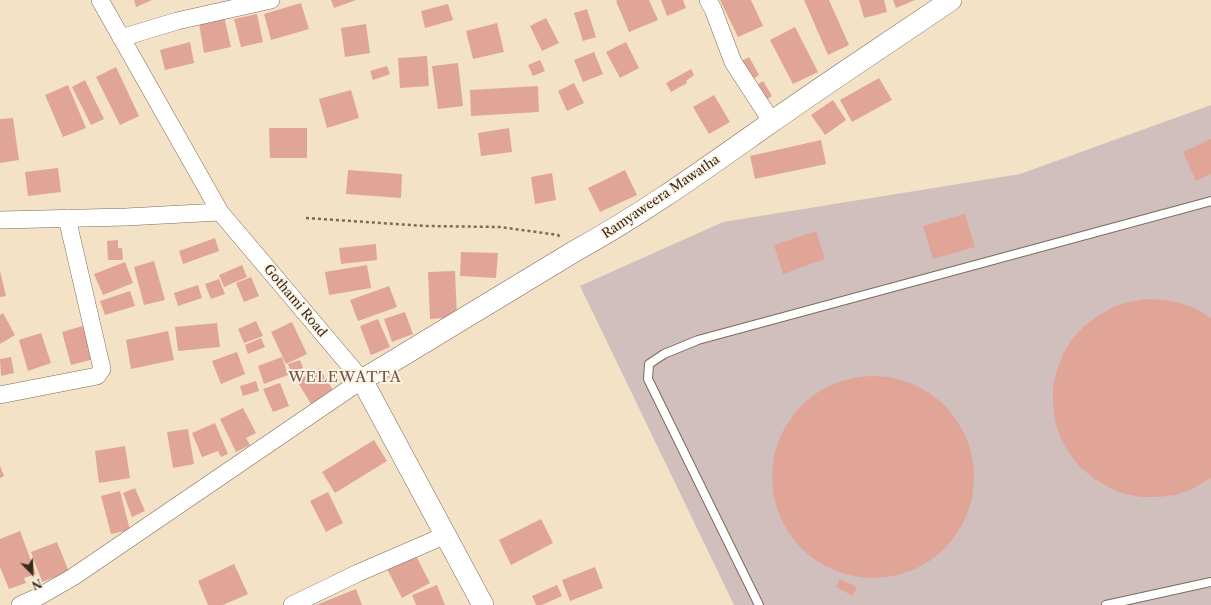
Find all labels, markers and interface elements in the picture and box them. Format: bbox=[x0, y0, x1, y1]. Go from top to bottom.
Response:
street label: Ramyaweera Mawatha bbox=[599, 152, 723, 242]
street label: Gothami Road bbox=[260, 262, 330, 340]
district label: WELEWATTA bbox=[288, 369, 402, 387]
north arrow bbox=[12, 553, 52, 593]
text: N bbox=[30, 576, 44, 592]

